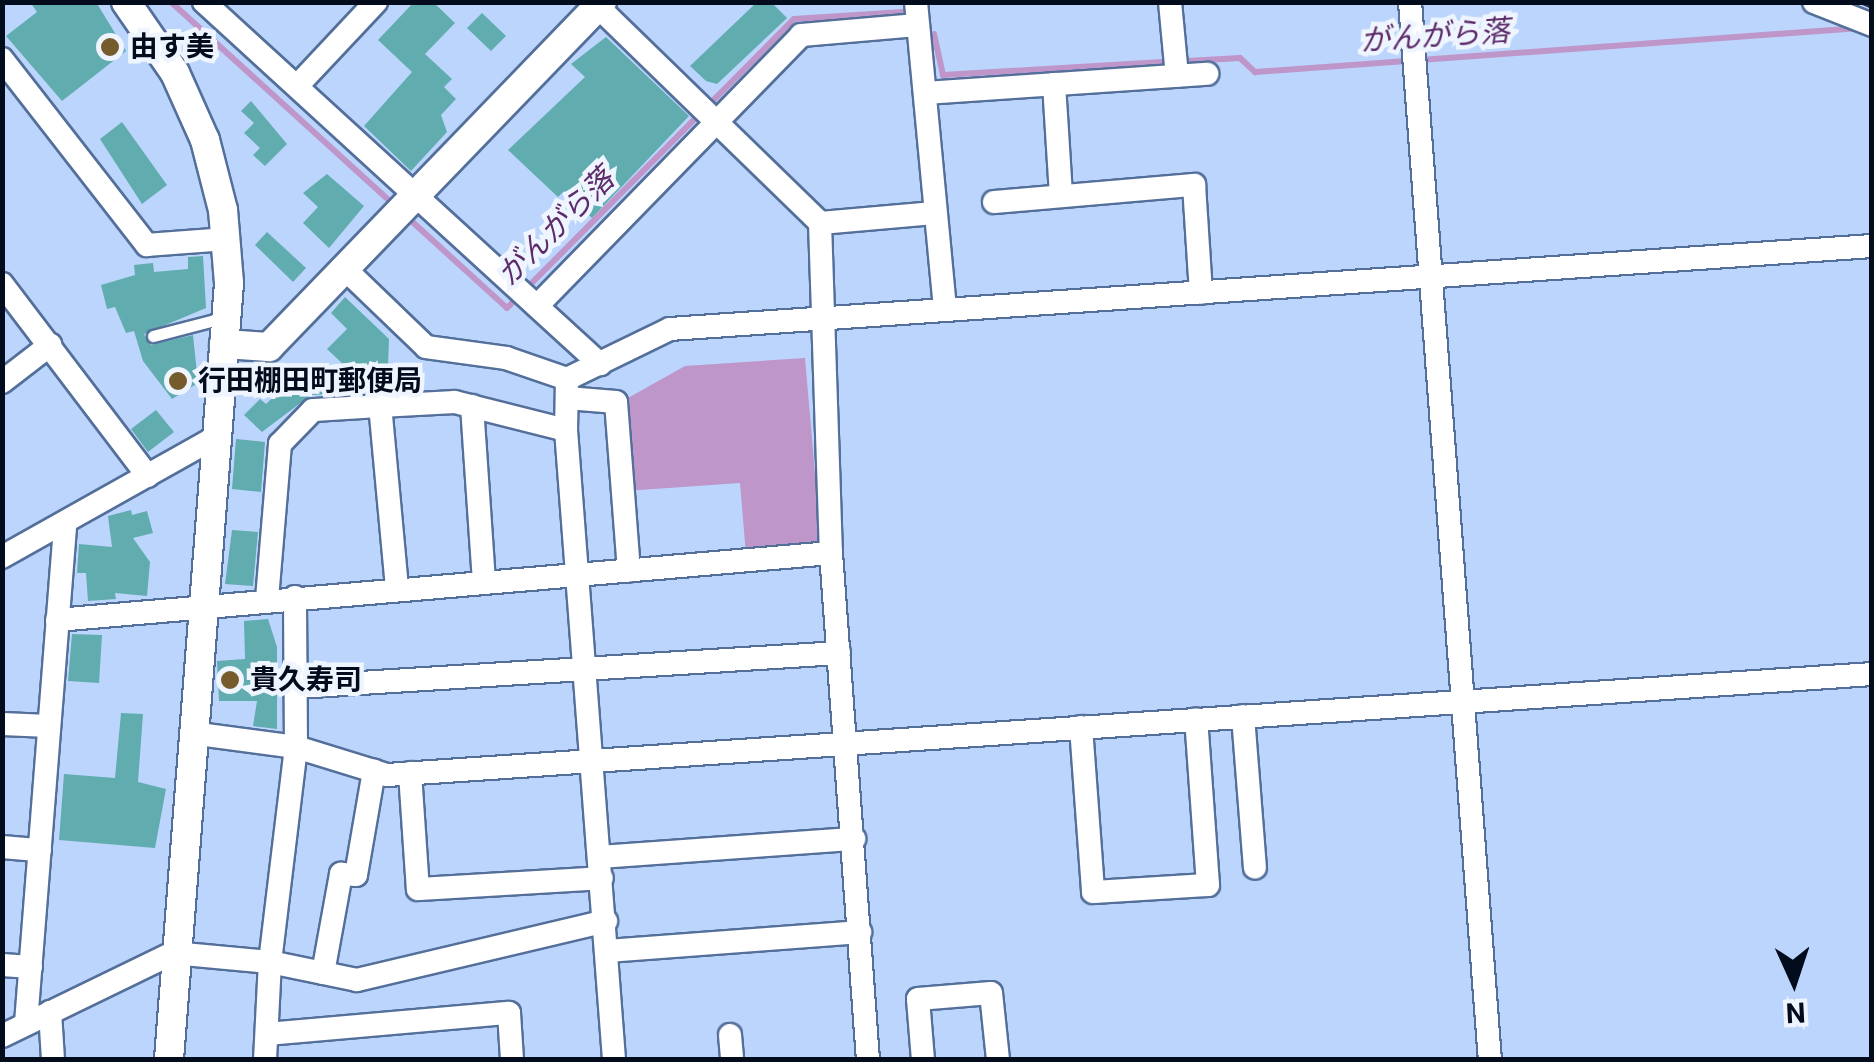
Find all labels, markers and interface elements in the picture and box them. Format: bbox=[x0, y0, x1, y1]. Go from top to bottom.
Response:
water label: がんがら落 bbox=[1359, 13, 1511, 59]
place label: 由す美 bbox=[130, 30, 214, 64]
marker: 由す美 bbox=[99, 36, 121, 58]
water label: がんがら落 bbox=[490, 161, 622, 293]
place label: 行田棚田町郵便局 bbox=[198, 364, 422, 398]
marker: 行田棚田町郵便局 bbox=[167, 370, 189, 392]
place label: 貴久寿司 bbox=[250, 663, 362, 697]
marker: 貴久寿司 bbox=[219, 669, 241, 691]
north arrow bbox=[1744, 932, 1844, 1032]
text: N bbox=[1785, 995, 1806, 1029]

